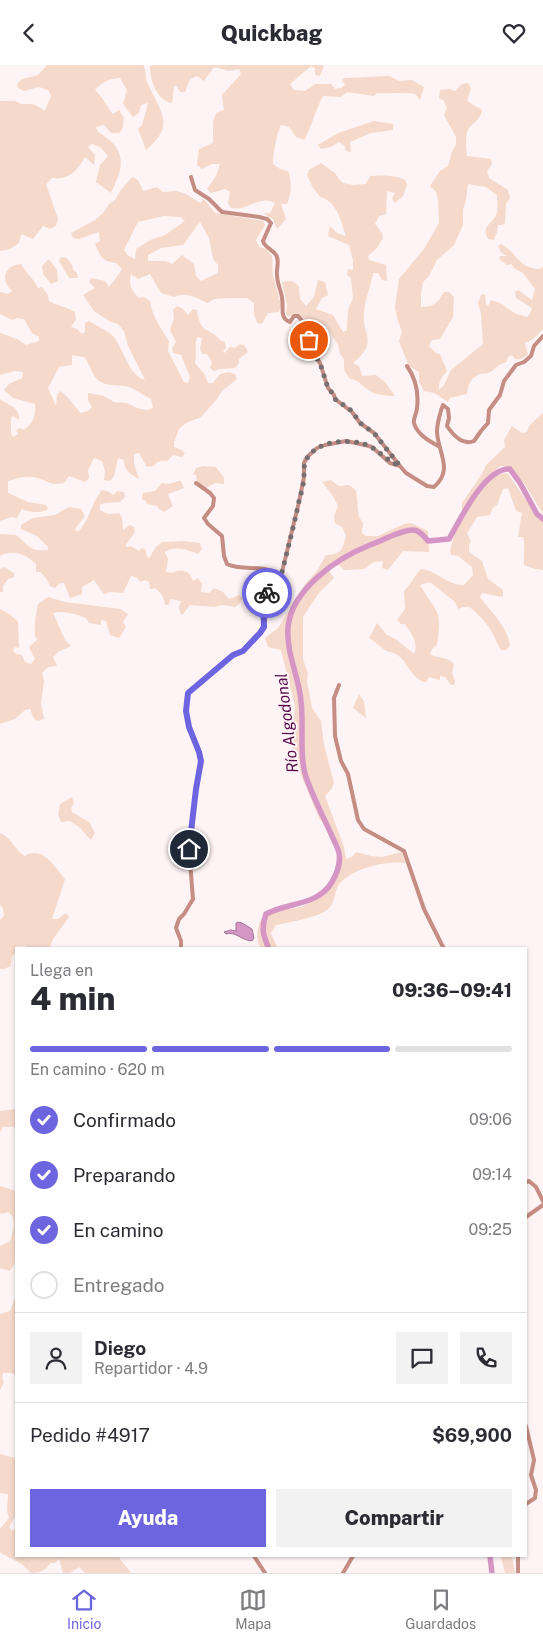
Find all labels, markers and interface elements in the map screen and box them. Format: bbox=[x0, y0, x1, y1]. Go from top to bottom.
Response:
icon: back bbox=[15, 19, 43, 47]
icon: heart bbox=[500, 19, 528, 47]
text: Quickbag bbox=[221, 20, 322, 46]
pin bbox=[288, 319, 330, 361]
icon: bag bbox=[295, 326, 323, 354]
courier bbox=[242, 568, 292, 618]
icon: bike bbox=[253, 579, 281, 607]
water label: Río Algodonal bbox=[271, 672, 303, 774]
pin bbox=[168, 828, 210, 870]
icon: home bbox=[175, 835, 203, 863]
text: Llega en bbox=[30, 961, 93, 980]
text: 09:36–09:41 bbox=[392, 979, 512, 1001]
text: 4 min bbox=[30, 980, 116, 1017]
text: En camino · 620 m bbox=[30, 1060, 165, 1079]
icon: check bbox=[30, 1106, 58, 1134]
text: Confirmado bbox=[73, 1109, 176, 1131]
text: 09:06 bbox=[469, 1110, 512, 1129]
icon: check bbox=[30, 1161, 58, 1189]
text: Preparando bbox=[73, 1164, 175, 1186]
text: 09:14 bbox=[472, 1165, 512, 1184]
icon: check bbox=[30, 1216, 58, 1244]
text: En camino bbox=[73, 1219, 164, 1241]
text: 09:25 bbox=[469, 1220, 512, 1239]
text: Entregado bbox=[73, 1274, 165, 1296]
button: person bbox=[30, 1332, 82, 1384]
button: chat bbox=[396, 1332, 448, 1384]
button: phone bbox=[460, 1332, 512, 1384]
text: Diego bbox=[94, 1337, 146, 1359]
text: Repartidor · 4.9 bbox=[94, 1359, 208, 1378]
text: Pedido #4917 bbox=[30, 1424, 150, 1446]
text: $69,900 bbox=[432, 1424, 512, 1446]
button: Ayuda bbox=[30, 1489, 266, 1547]
button: Compartir bbox=[276, 1489, 512, 1547]
tab: Inicio bbox=[67, 1586, 101, 1632]
tab: Mapa bbox=[235, 1586, 271, 1632]
tab: Guardados bbox=[405, 1586, 476, 1632]

